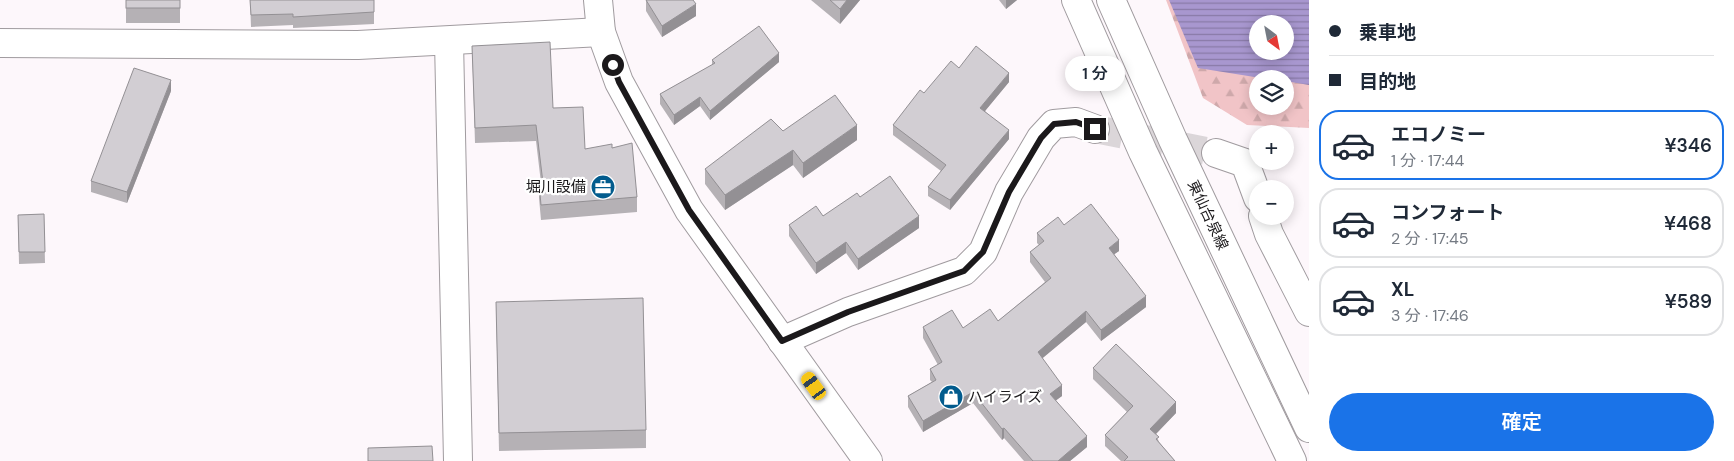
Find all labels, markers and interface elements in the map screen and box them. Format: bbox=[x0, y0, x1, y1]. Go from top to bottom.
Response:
north arrow bbox=[1249, 15, 1294, 60]
map controls bbox=[1249, 15, 1294, 225]
text: 乗車地 bbox=[1359, 20, 1416, 45]
route start bbox=[602, 54, 624, 76]
callout: 1 分 bbox=[1065, 56, 1125, 92]
text: 1 分 bbox=[1082, 63, 1108, 84]
text: 目的地 bbox=[1359, 69, 1416, 94]
button: layers bbox=[1249, 70, 1294, 115]
route end bbox=[1084, 118, 1106, 140]
text: エコノミー bbox=[1391, 122, 1486, 147]
icon: car bbox=[1331, 123, 1376, 168]
button: + bbox=[1249, 125, 1294, 170]
text: ¥346 bbox=[1664, 133, 1712, 158]
text: 1 分 · 17:44 bbox=[1391, 150, 1464, 171]
office icon: 堀川設備 bbox=[590, 174, 616, 200]
place label: 堀川設備 bbox=[526, 177, 586, 197]
street label: 東仙台泉線 bbox=[1183, 177, 1233, 253]
button: − bbox=[1249, 180, 1294, 225]
text: コンフォート bbox=[1391, 200, 1504, 225]
icon: car bbox=[1331, 201, 1376, 246]
text: ¥468 bbox=[1664, 211, 1712, 236]
text: 2 分 · 17:45 bbox=[1391, 228, 1468, 249]
text: XL bbox=[1391, 277, 1414, 302]
icon: car bbox=[1331, 279, 1376, 324]
text: ¥589 bbox=[1665, 289, 1712, 314]
text: 3 分 · 17:46 bbox=[1391, 305, 1469, 326]
car bbox=[799, 369, 828, 403]
shop icon: ハイライズ bbox=[938, 384, 964, 410]
place label: ハイライズ bbox=[968, 387, 1042, 407]
button: 確定 bbox=[1329, 393, 1714, 451]

